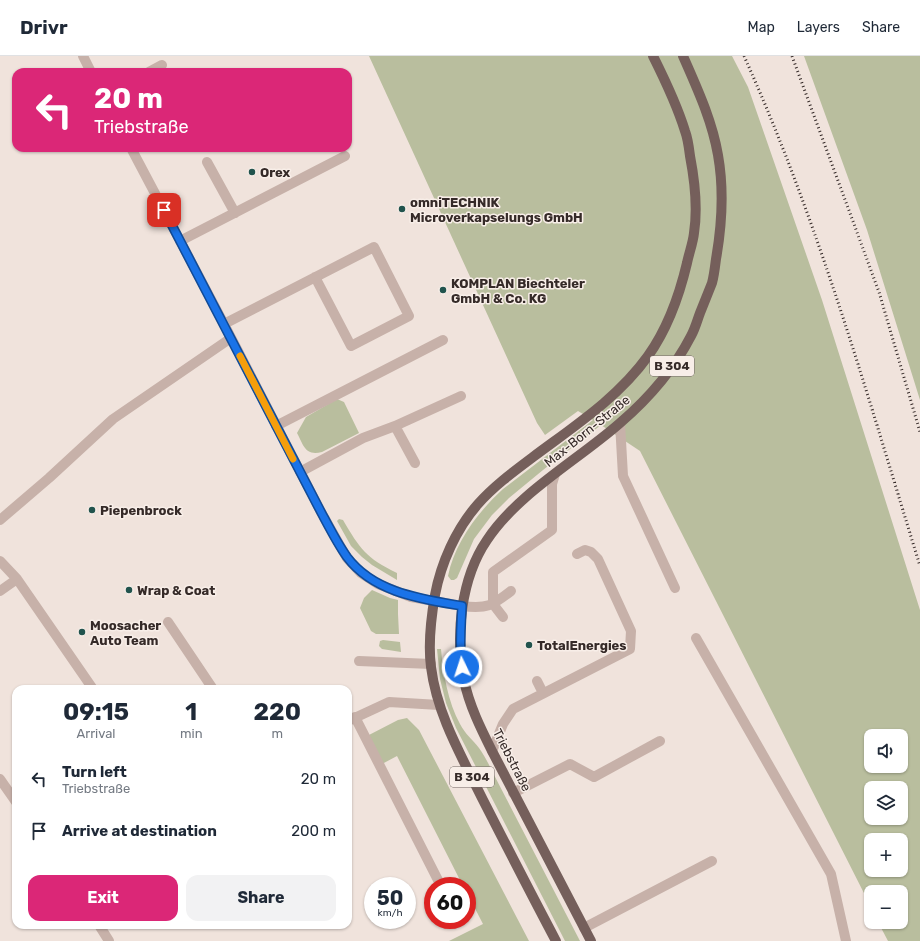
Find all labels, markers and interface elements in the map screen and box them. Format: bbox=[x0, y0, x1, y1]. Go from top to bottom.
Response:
text: Drivr bbox=[20, 16, 68, 39]
text: Map bbox=[748, 19, 775, 36]
text: Layers bbox=[797, 19, 840, 36]
text: Share bbox=[862, 19, 900, 36]
text: 20 m bbox=[94, 82, 163, 115]
icon: left bbox=[28, 84, 80, 136]
text: Triebstraße bbox=[94, 116, 188, 138]
place label: Orex bbox=[260, 165, 291, 180]
marker: Orex bbox=[247, 167, 257, 177]
pin bbox=[147, 193, 181, 227]
place label: omniTECHNIK Microverkapselungs GmbH bbox=[410, 195, 583, 225]
icon: arrive bbox=[153, 199, 175, 221]
marker: omniTECHNIK Microverkapselungs GmbH bbox=[397, 204, 407, 214]
place label: KOMPLAN Biechteler GmbH & Co. KG bbox=[451, 276, 585, 306]
marker: KOMPLAN Biechteler GmbH & Co. KG bbox=[438, 285, 448, 295]
road number: B 304 bbox=[650, 356, 694, 376]
street label: Max-Born-Straße bbox=[541, 392, 633, 470]
place label: Piepenbrock bbox=[100, 503, 182, 518]
marker: Piepenbrock bbox=[87, 505, 97, 515]
place label: Wrap & Coat bbox=[137, 583, 215, 598]
marker: Wrap & Coat bbox=[124, 585, 134, 595]
place label: Moosacher Auto Team bbox=[90, 618, 161, 648]
marker: Moosacher Auto Team bbox=[77, 627, 87, 637]
place label: TotalEnergies bbox=[537, 638, 627, 653]
marker: TotalEnergies bbox=[524, 640, 534, 650]
position arrow bbox=[441, 646, 483, 688]
text: 09:15 bbox=[63, 698, 129, 726]
text: 1 bbox=[185, 698, 197, 726]
text: 220 bbox=[254, 698, 301, 726]
text: Arrival bbox=[76, 726, 116, 741]
text: min bbox=[180, 726, 203, 741]
text: m bbox=[272, 726, 283, 741]
street label: Triebstraße bbox=[490, 726, 534, 794]
map controls bbox=[864, 729, 908, 929]
button: sound bbox=[864, 729, 908, 773]
text: Turn left bbox=[62, 763, 127, 781]
road number: B 304 bbox=[450, 767, 494, 787]
icon: left bbox=[28, 768, 50, 790]
text: 20 m bbox=[301, 770, 336, 788]
text: Triebstraße bbox=[62, 781, 130, 796]
button: layers bbox=[864, 781, 908, 825]
icon: arrive bbox=[28, 820, 50, 842]
text: Arrive at destination bbox=[62, 822, 217, 840]
text: 200 m bbox=[291, 822, 336, 840]
button: + bbox=[864, 833, 908, 877]
button: Exit bbox=[28, 875, 178, 921]
button: Share bbox=[186, 875, 336, 921]
speed limit sign: 60 bbox=[424, 877, 476, 929]
button: − bbox=[864, 885, 908, 929]
text: 50 bbox=[377, 886, 403, 910]
text: km/h bbox=[378, 907, 402, 919]

